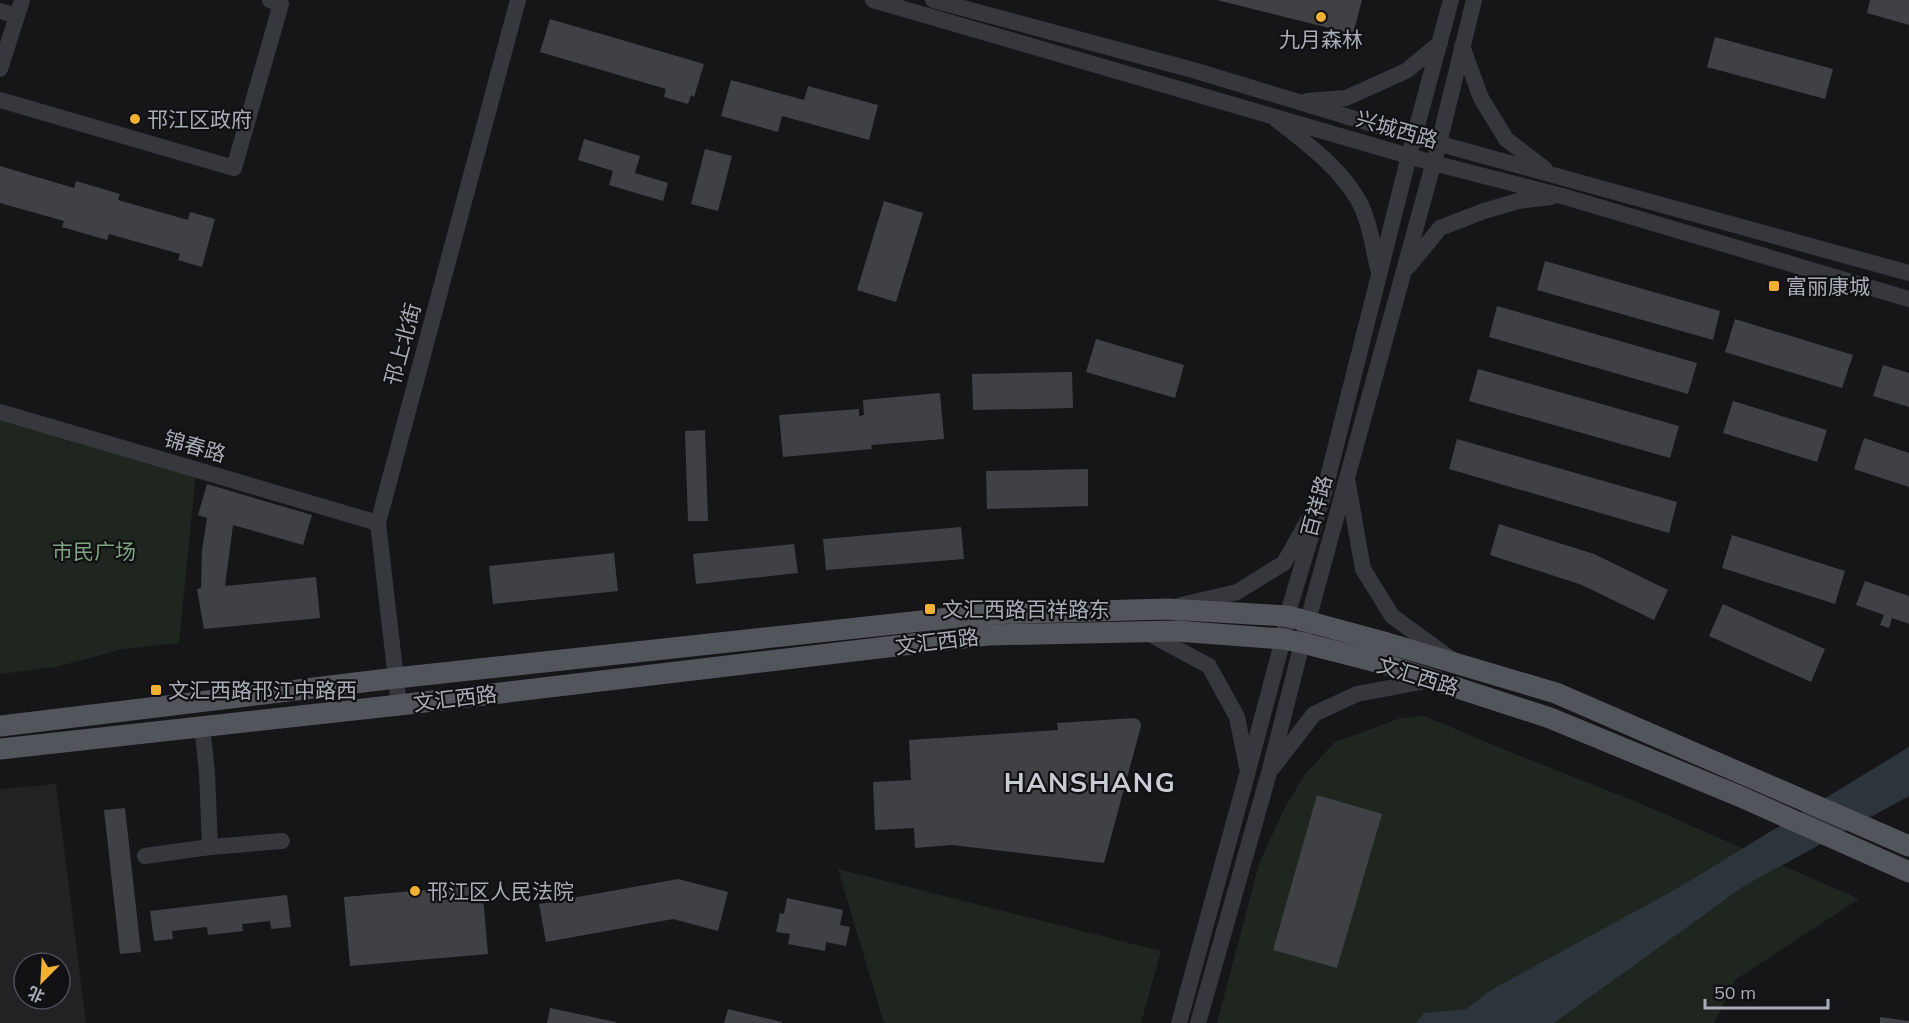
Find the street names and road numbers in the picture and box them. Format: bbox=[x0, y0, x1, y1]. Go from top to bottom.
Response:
street label: 兴城西路 bbox=[1353, 105, 1441, 153]
street label: 邗上北街 bbox=[379, 300, 425, 388]
street label: 锦春路 bbox=[161, 425, 229, 467]
street label: 百祥路 bbox=[1295, 472, 1337, 540]
street label: 文汇西路 bbox=[894, 623, 980, 659]
street label: 文汇西路 bbox=[1374, 651, 1462, 701]
street label: 文汇西路 bbox=[412, 680, 498, 716]

